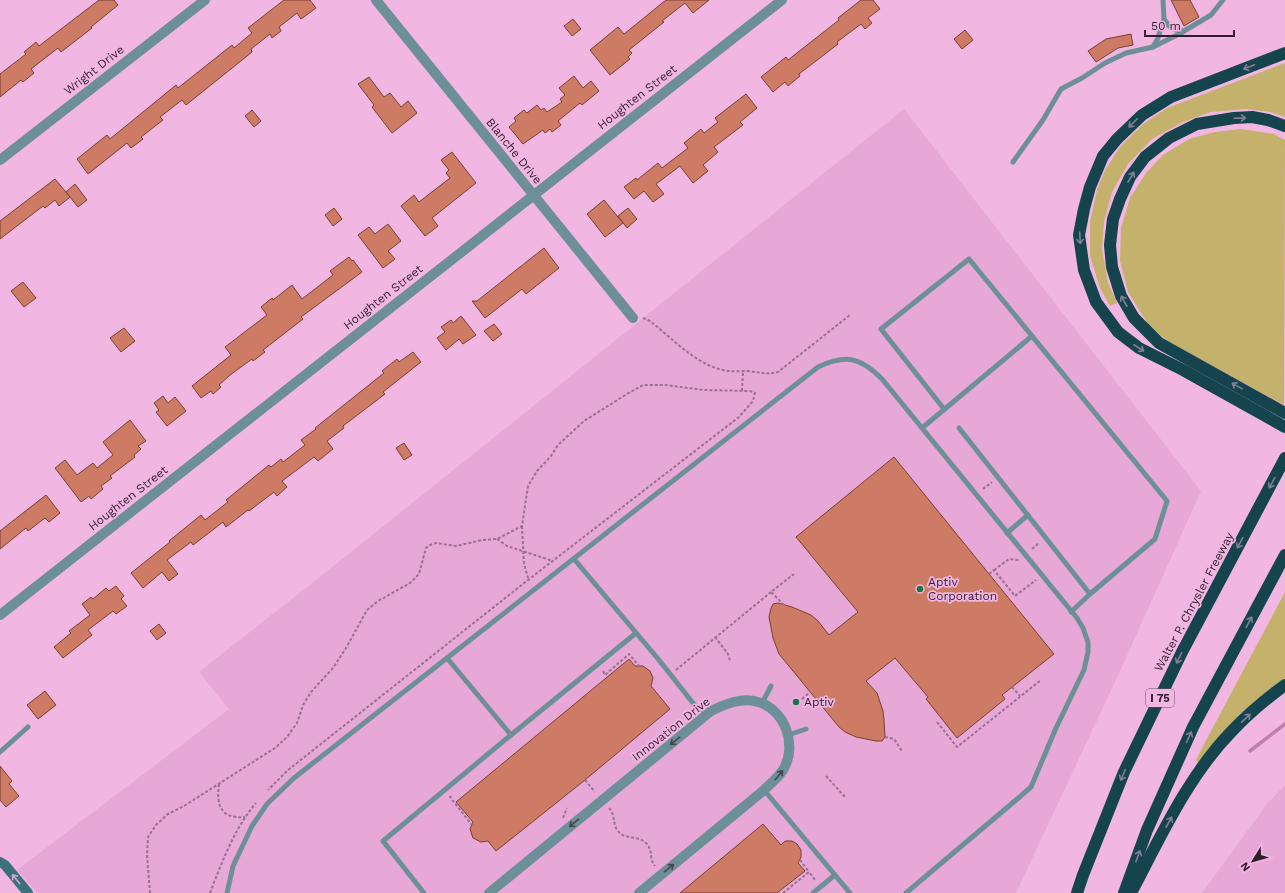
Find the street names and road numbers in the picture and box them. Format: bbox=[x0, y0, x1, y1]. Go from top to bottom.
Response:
street label: Wright Drive bbox=[61, 42, 127, 98]
street label: Houghten Street bbox=[595, 62, 679, 132]
street label: Blanche Drive bbox=[483, 115, 545, 187]
street label: Houghten Street bbox=[341, 262, 425, 332]
street label: Houghten Street bbox=[86, 463, 170, 533]
street label: Walter P. Chrysler Freeway bbox=[1151, 530, 1237, 674]
road number: I 75 bbox=[1146, 689, 1174, 707]
street label: Innovation Drive bbox=[629, 694, 713, 764]

